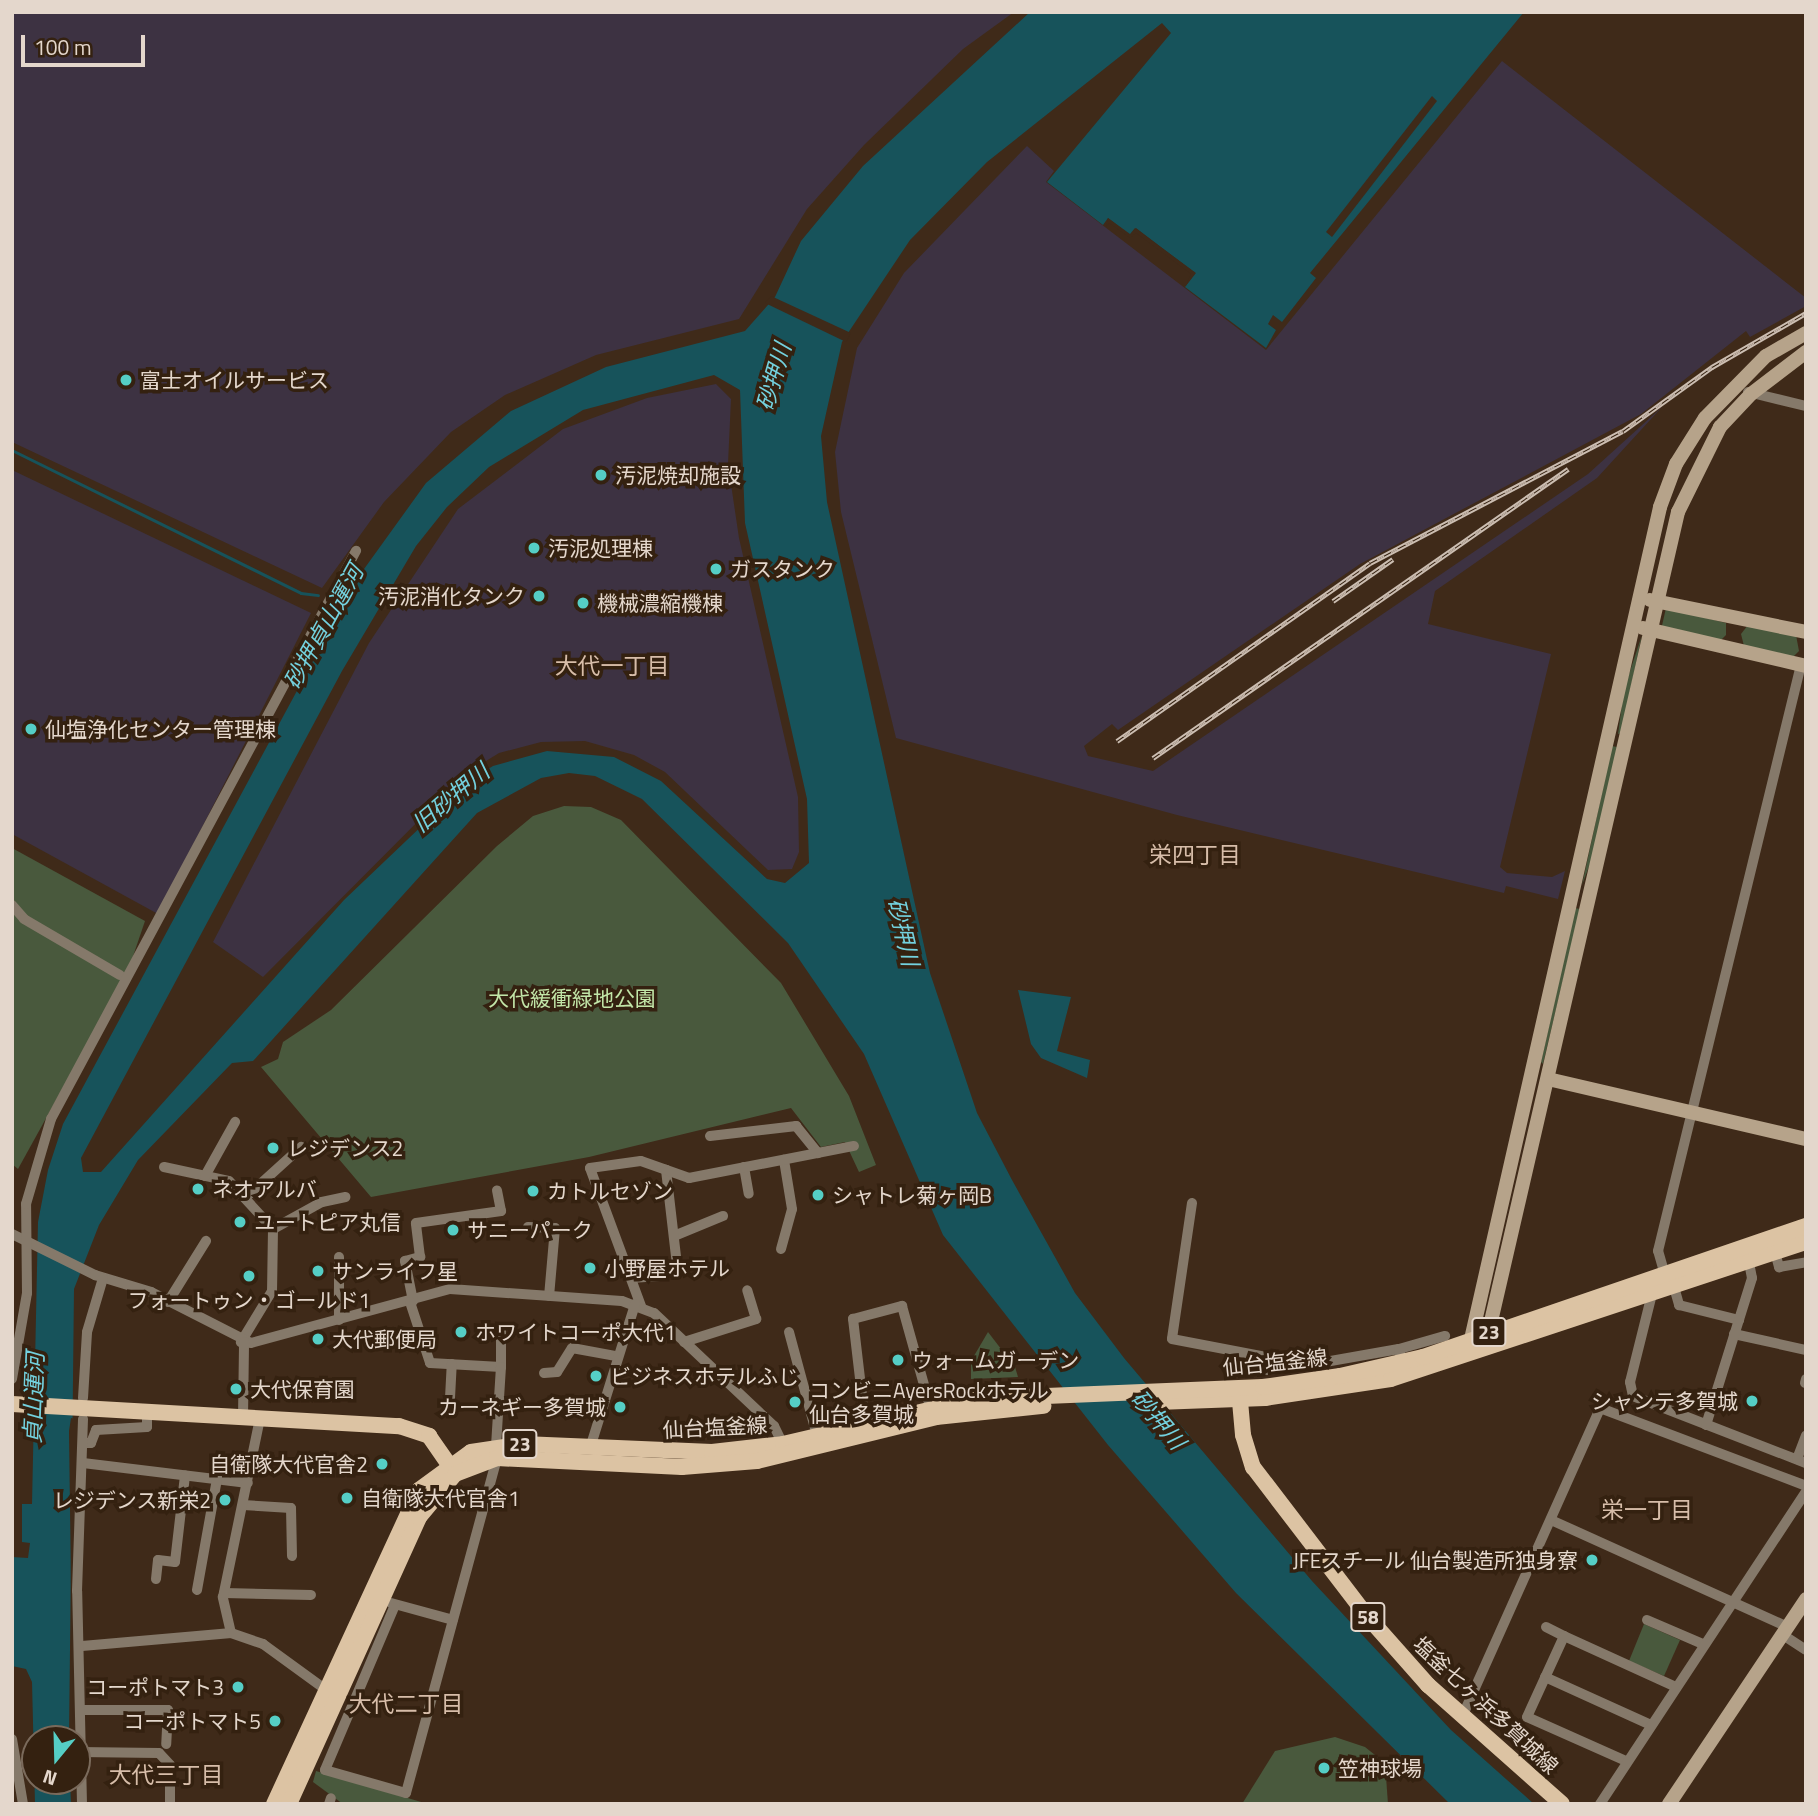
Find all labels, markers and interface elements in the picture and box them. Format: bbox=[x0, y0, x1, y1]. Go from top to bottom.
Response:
scale bar bbox=[24, 21, 149, 65]
text: 100 m bbox=[34, 31, 91, 63]
water label: 砂押川 bbox=[751, 340, 797, 414]
place label: 富士オイルサービス bbox=[140, 367, 329, 393]
marker: 富士オイルサービス bbox=[118, 372, 134, 388]
place label: 汚泥焼却施設 bbox=[615, 462, 741, 488]
marker: 汚泥焼却施設 bbox=[593, 467, 609, 483]
place label: 汚泥処理棟 bbox=[548, 535, 653, 561]
marker: 汚泥処理棟 bbox=[526, 540, 542, 556]
place label: ガスタンク bbox=[730, 556, 835, 582]
water label: 砂押貞山運河 bbox=[278, 560, 370, 694]
marker: ガスタンク bbox=[708, 561, 724, 577]
place label: 汚泥消化タンク bbox=[378, 583, 525, 609]
marker: 汚泥消化タンク bbox=[531, 588, 547, 604]
place label: 機械濃縮機棟 bbox=[597, 590, 723, 616]
marker: 機械濃縮機棟 bbox=[575, 595, 591, 611]
district label: 大代一丁目 bbox=[555, 652, 669, 680]
place label: 仙塩浄化センター管理棟 bbox=[45, 716, 276, 742]
marker: 仙塩浄化センター管理棟 bbox=[23, 721, 39, 737]
water label: 旧砂押川 bbox=[407, 758, 495, 838]
district label: 栄四丁目 bbox=[1149, 841, 1241, 869]
water label: 砂押川 bbox=[882, 895, 924, 969]
park label: 大代緩衝緑地公園 bbox=[488, 985, 656, 1011]
place label: レジデンス2 bbox=[287, 1135, 404, 1161]
marker: レジデンス2 bbox=[265, 1140, 281, 1156]
place label: ネオアルバ bbox=[212, 1176, 317, 1202]
place label: カトルセゾン bbox=[547, 1178, 673, 1204]
marker: ネオアルバ bbox=[190, 1181, 206, 1197]
place label: シャトレ菊ヶ岡B bbox=[832, 1182, 992, 1208]
marker: カトルセゾン bbox=[525, 1183, 541, 1199]
marker: シャトレ菊ヶ岡B bbox=[810, 1187, 826, 1203]
place label: ユートピア丸信 bbox=[254, 1209, 401, 1235]
marker: ユートピア丸信 bbox=[232, 1214, 248, 1230]
place label: サニーパーク bbox=[467, 1217, 593, 1243]
marker: サニーパーク bbox=[445, 1222, 461, 1238]
place label: 小野屋ホテル bbox=[604, 1255, 730, 1281]
place label: サンライフ星 bbox=[332, 1258, 458, 1284]
marker: 小野屋ホテル bbox=[582, 1260, 598, 1276]
marker: サンライフ星 bbox=[310, 1263, 326, 1279]
marker: フォートゥン・ゴールド1 bbox=[241, 1268, 257, 1284]
place label: フォートゥン・ゴールド1 bbox=[128, 1287, 370, 1313]
road number: 23 bbox=[1470, 1316, 1508, 1348]
place label: ホワイトコーポ大代1 bbox=[475, 1319, 676, 1345]
marker: ホワイトコーポ大代1 bbox=[453, 1324, 469, 1340]
place label: 大代郵便局 bbox=[332, 1326, 437, 1352]
marker: 大代郵便局 bbox=[310, 1331, 326, 1347]
street label: 仙台塩釜線 bbox=[1221, 1344, 1329, 1380]
place label: ウォームガーデン bbox=[912, 1347, 1080, 1373]
water label: 貞山運河 bbox=[19, 1352, 49, 1444]
marker: ウォームガーデン bbox=[890, 1352, 906, 1368]
place label: ビジネスホテルふじ bbox=[610, 1363, 799, 1389]
marker: ビジネスホテルふじ bbox=[588, 1368, 604, 1384]
place label: 大代保育園 bbox=[250, 1376, 355, 1402]
place label: コンビニAyersRockホテル 仙台多賀城 bbox=[809, 1377, 1049, 1427]
marker: 大代保育園 bbox=[228, 1381, 244, 1397]
water label: 砂押川 bbox=[1125, 1385, 1191, 1455]
place label: シャンテ多賀城 bbox=[1591, 1388, 1738, 1414]
marker: シャンテ多賀城 bbox=[1744, 1393, 1760, 1409]
place label: カーネギー多賀城 bbox=[438, 1394, 606, 1420]
marker: コンビニAyersRockホテル 仙台多賀城 bbox=[787, 1394, 803, 1410]
marker: カーネギー多賀城 bbox=[612, 1399, 628, 1415]
street label: 仙台塩釜線 bbox=[662, 1412, 768, 1442]
road number: 23 bbox=[501, 1428, 539, 1460]
place label: 自衛隊大代官舎2 bbox=[209, 1451, 368, 1477]
marker: 自衛隊大代官舎2 bbox=[374, 1456, 390, 1472]
place label: 自衛隊大代官舎1 bbox=[361, 1485, 520, 1511]
place label: レジデンス新栄2 bbox=[52, 1487, 211, 1513]
marker: 自衛隊大代官舎1 bbox=[339, 1490, 355, 1506]
marker: レジデンス新栄2 bbox=[217, 1492, 233, 1508]
district label: 栄一丁目 bbox=[1601, 1496, 1693, 1524]
place label: JFEスチール 仙台製造所独身寮 bbox=[1293, 1547, 1578, 1573]
marker: JFEスチール 仙台製造所独身寮 bbox=[1584, 1552, 1600, 1568]
road number: 58 bbox=[1349, 1602, 1387, 1632]
street label: 塩釜七ヶ浜多賀城線 bbox=[1408, 1631, 1564, 1779]
place label: コーポトマト3 bbox=[86, 1674, 224, 1700]
marker: コーポトマト3 bbox=[230, 1679, 246, 1695]
district label: 大代二丁目 bbox=[349, 1690, 463, 1718]
place label: コーポトマト5 bbox=[123, 1708, 261, 1734]
marker: コーポトマト5 bbox=[267, 1713, 283, 1729]
north arrow bbox=[21, 1725, 91, 1795]
place label: 笠神球場 bbox=[1338, 1755, 1422, 1781]
marker: 笠神球場 bbox=[1316, 1760, 1332, 1776]
district label: 大代三丁目 bbox=[109, 1761, 223, 1789]
text: N bbox=[39, 1763, 61, 1794]

